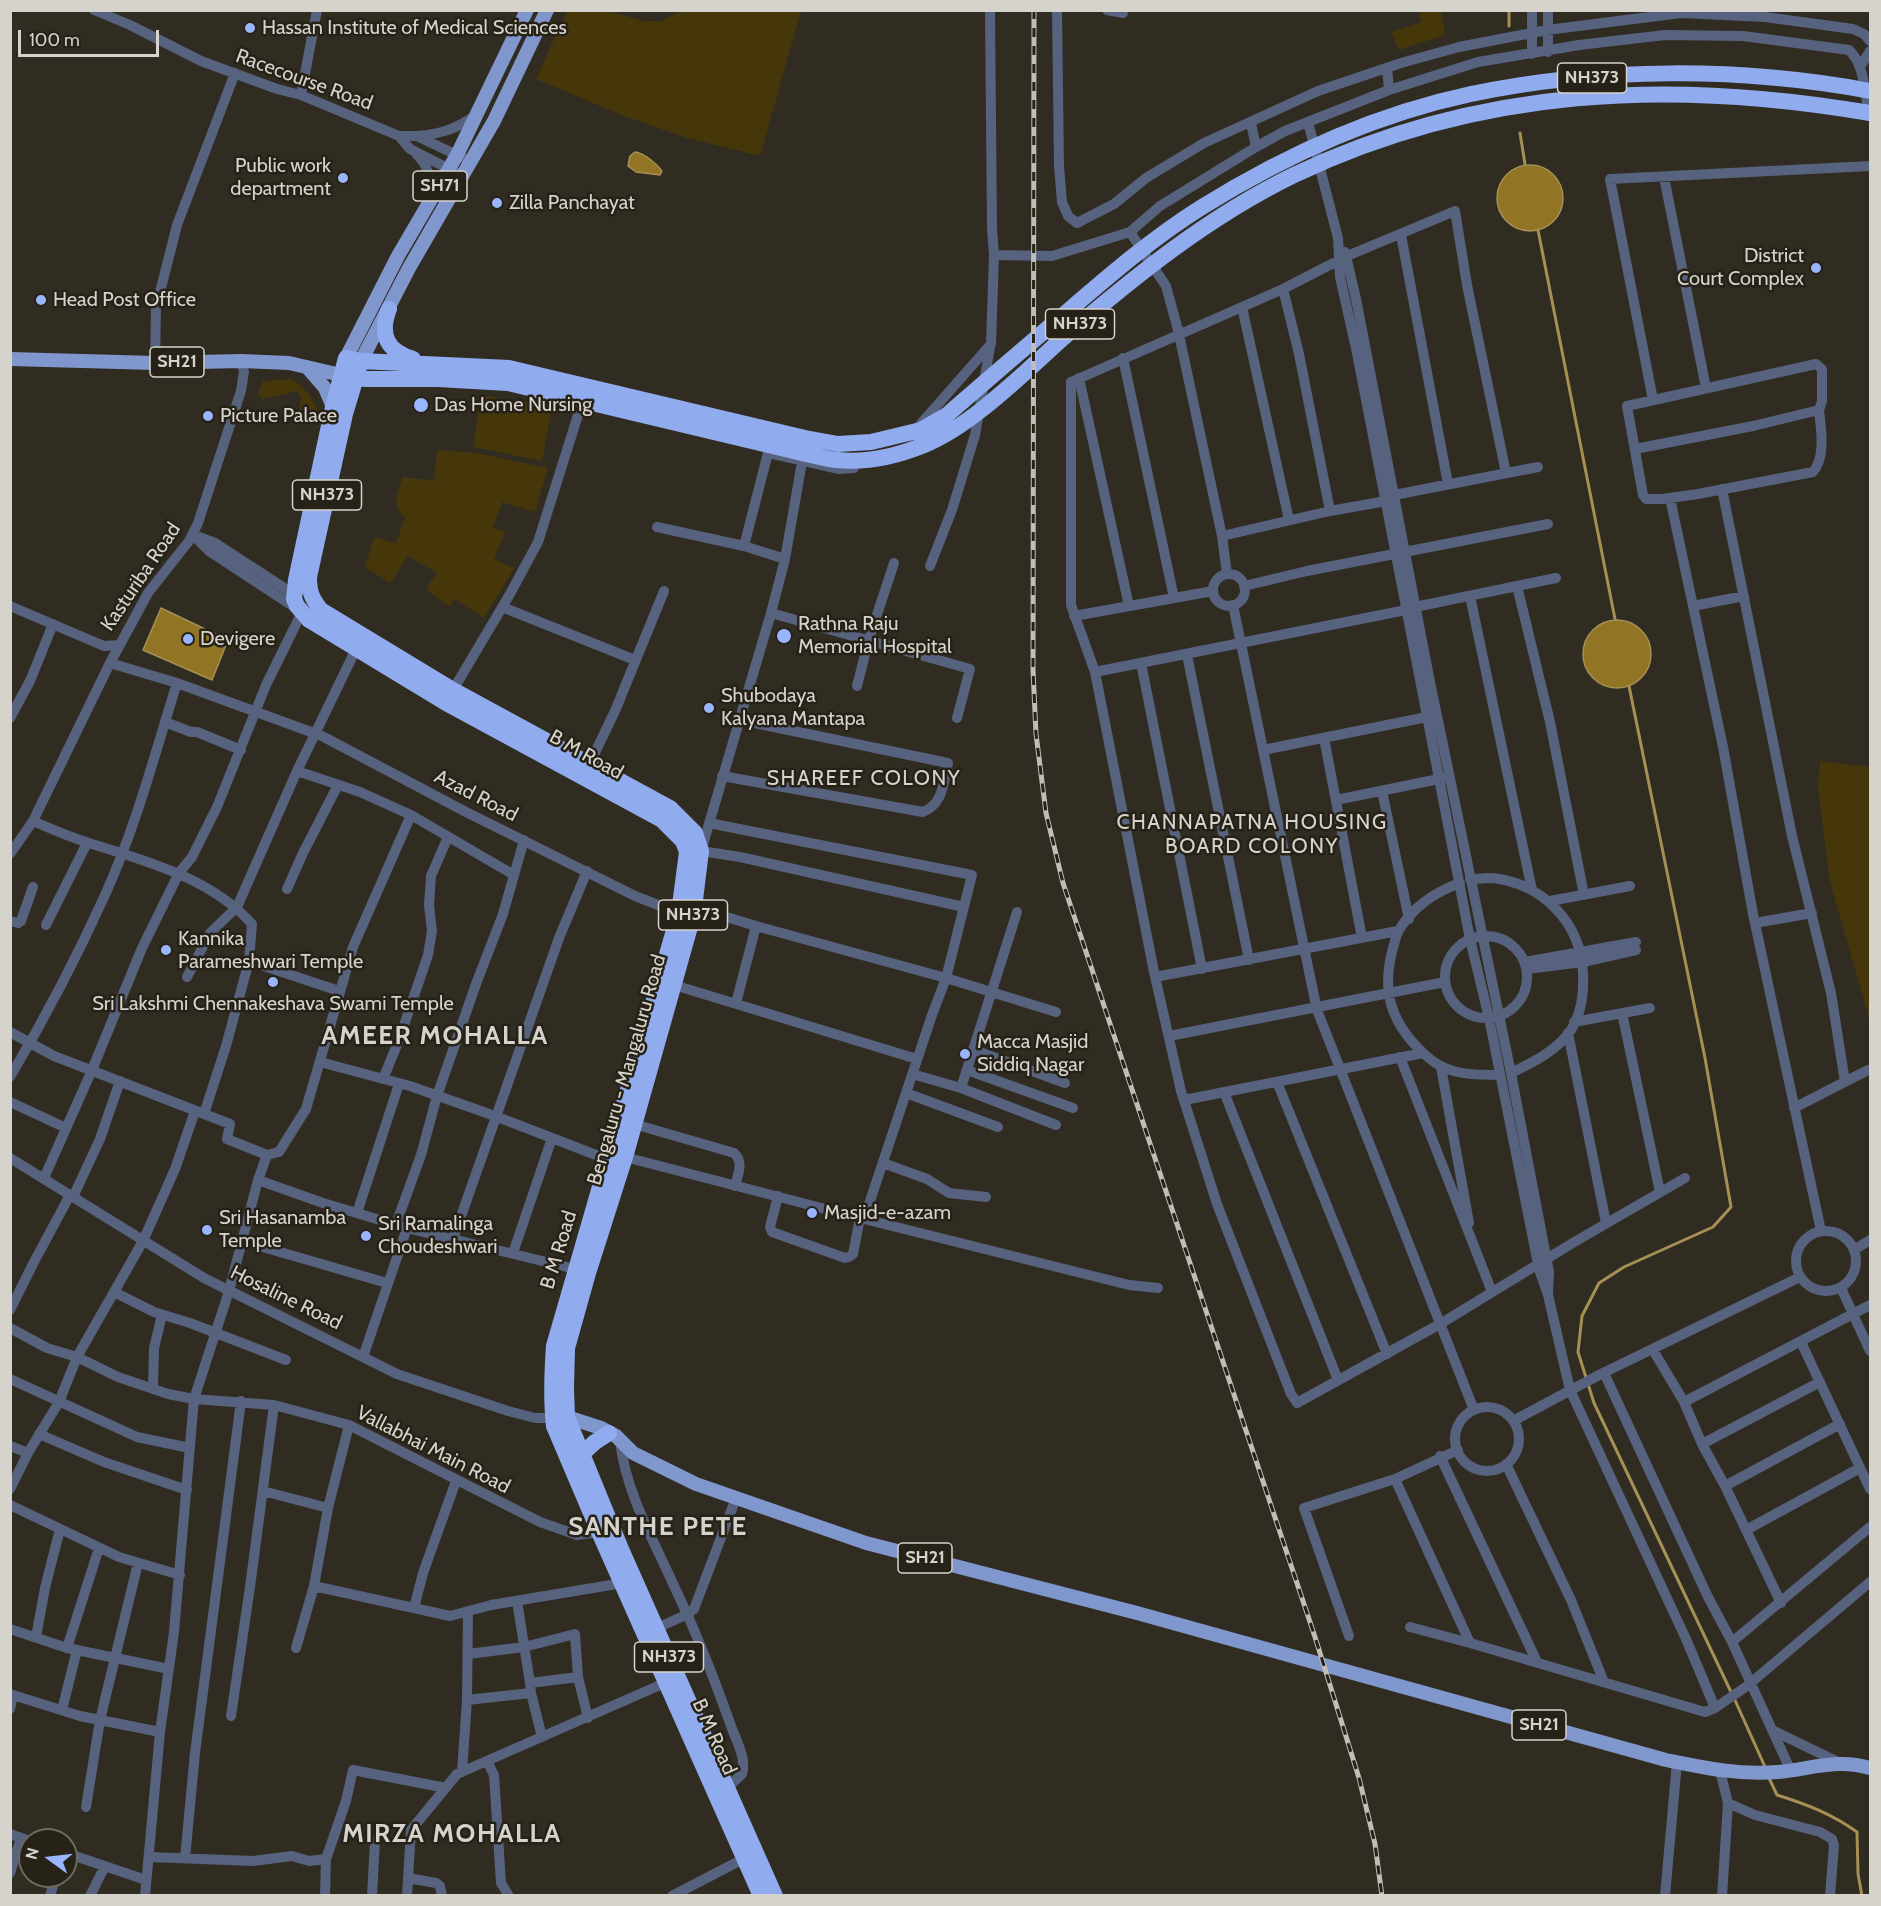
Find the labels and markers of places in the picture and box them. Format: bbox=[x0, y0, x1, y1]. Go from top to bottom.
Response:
place label: Hassan Institute of Medical Sciences bbox=[262, 16, 567, 40]
marker: Hassan Institute of Medical Sciences bbox=[243, 21, 257, 35]
place label: Public work department bbox=[230, 154, 331, 201]
marker: Public work department bbox=[336, 171, 350, 185]
place label: Zilla Panchayat bbox=[509, 191, 635, 215]
marker: Zilla Panchayat bbox=[490, 196, 504, 210]
place label: District Court Complex bbox=[1677, 244, 1804, 291]
marker: District Court Complex bbox=[1809, 261, 1823, 275]
place label: Head Post Office bbox=[53, 288, 196, 312]
marker: Head Post Office bbox=[34, 293, 48, 307]
place label: Das Home Nursing bbox=[434, 393, 592, 417]
marker: Das Home Nursing bbox=[412, 396, 430, 414]
place label: Picture Palace bbox=[220, 404, 337, 428]
marker: Picture Palace bbox=[201, 409, 215, 423]
place label: Rathna Raju Memorial Hospital bbox=[798, 612, 952, 659]
place label: Devigere bbox=[200, 627, 275, 651]
marker: Rathna Raju Memorial Hospital bbox=[775, 627, 793, 645]
marker: Devigere bbox=[181, 632, 195, 646]
place label: Shubodaya Kalyana Mantapa bbox=[721, 684, 865, 731]
marker: Shubodaya Kalyana Mantapa bbox=[702, 701, 716, 715]
place label: Kannika Parameshwari Temple bbox=[178, 927, 363, 974]
marker: Kannika Parameshwari Temple bbox=[159, 943, 173, 957]
marker: Sri Lakshmi Chennakeshava Swami Temple bbox=[266, 975, 280, 989]
place label: Sri Lakshmi Chennakeshava Swami Temple bbox=[92, 992, 454, 1016]
place label: Macca Masjid Siddiq Nagar bbox=[977, 1030, 1088, 1077]
marker: Macca Masjid Siddiq Nagar bbox=[958, 1047, 972, 1061]
place label: Masjid-e-azam bbox=[824, 1201, 951, 1225]
place label: Sri Hasanamba Temple bbox=[219, 1206, 346, 1253]
marker: Masjid-e-azam bbox=[805, 1206, 819, 1220]
place label: Sri Ramalinga Choudeshwari bbox=[378, 1212, 498, 1259]
marker: Sri Hasanamba Temple bbox=[200, 1223, 214, 1237]
marker: Sri Ramalinga Choudeshwari bbox=[359, 1229, 373, 1243]

